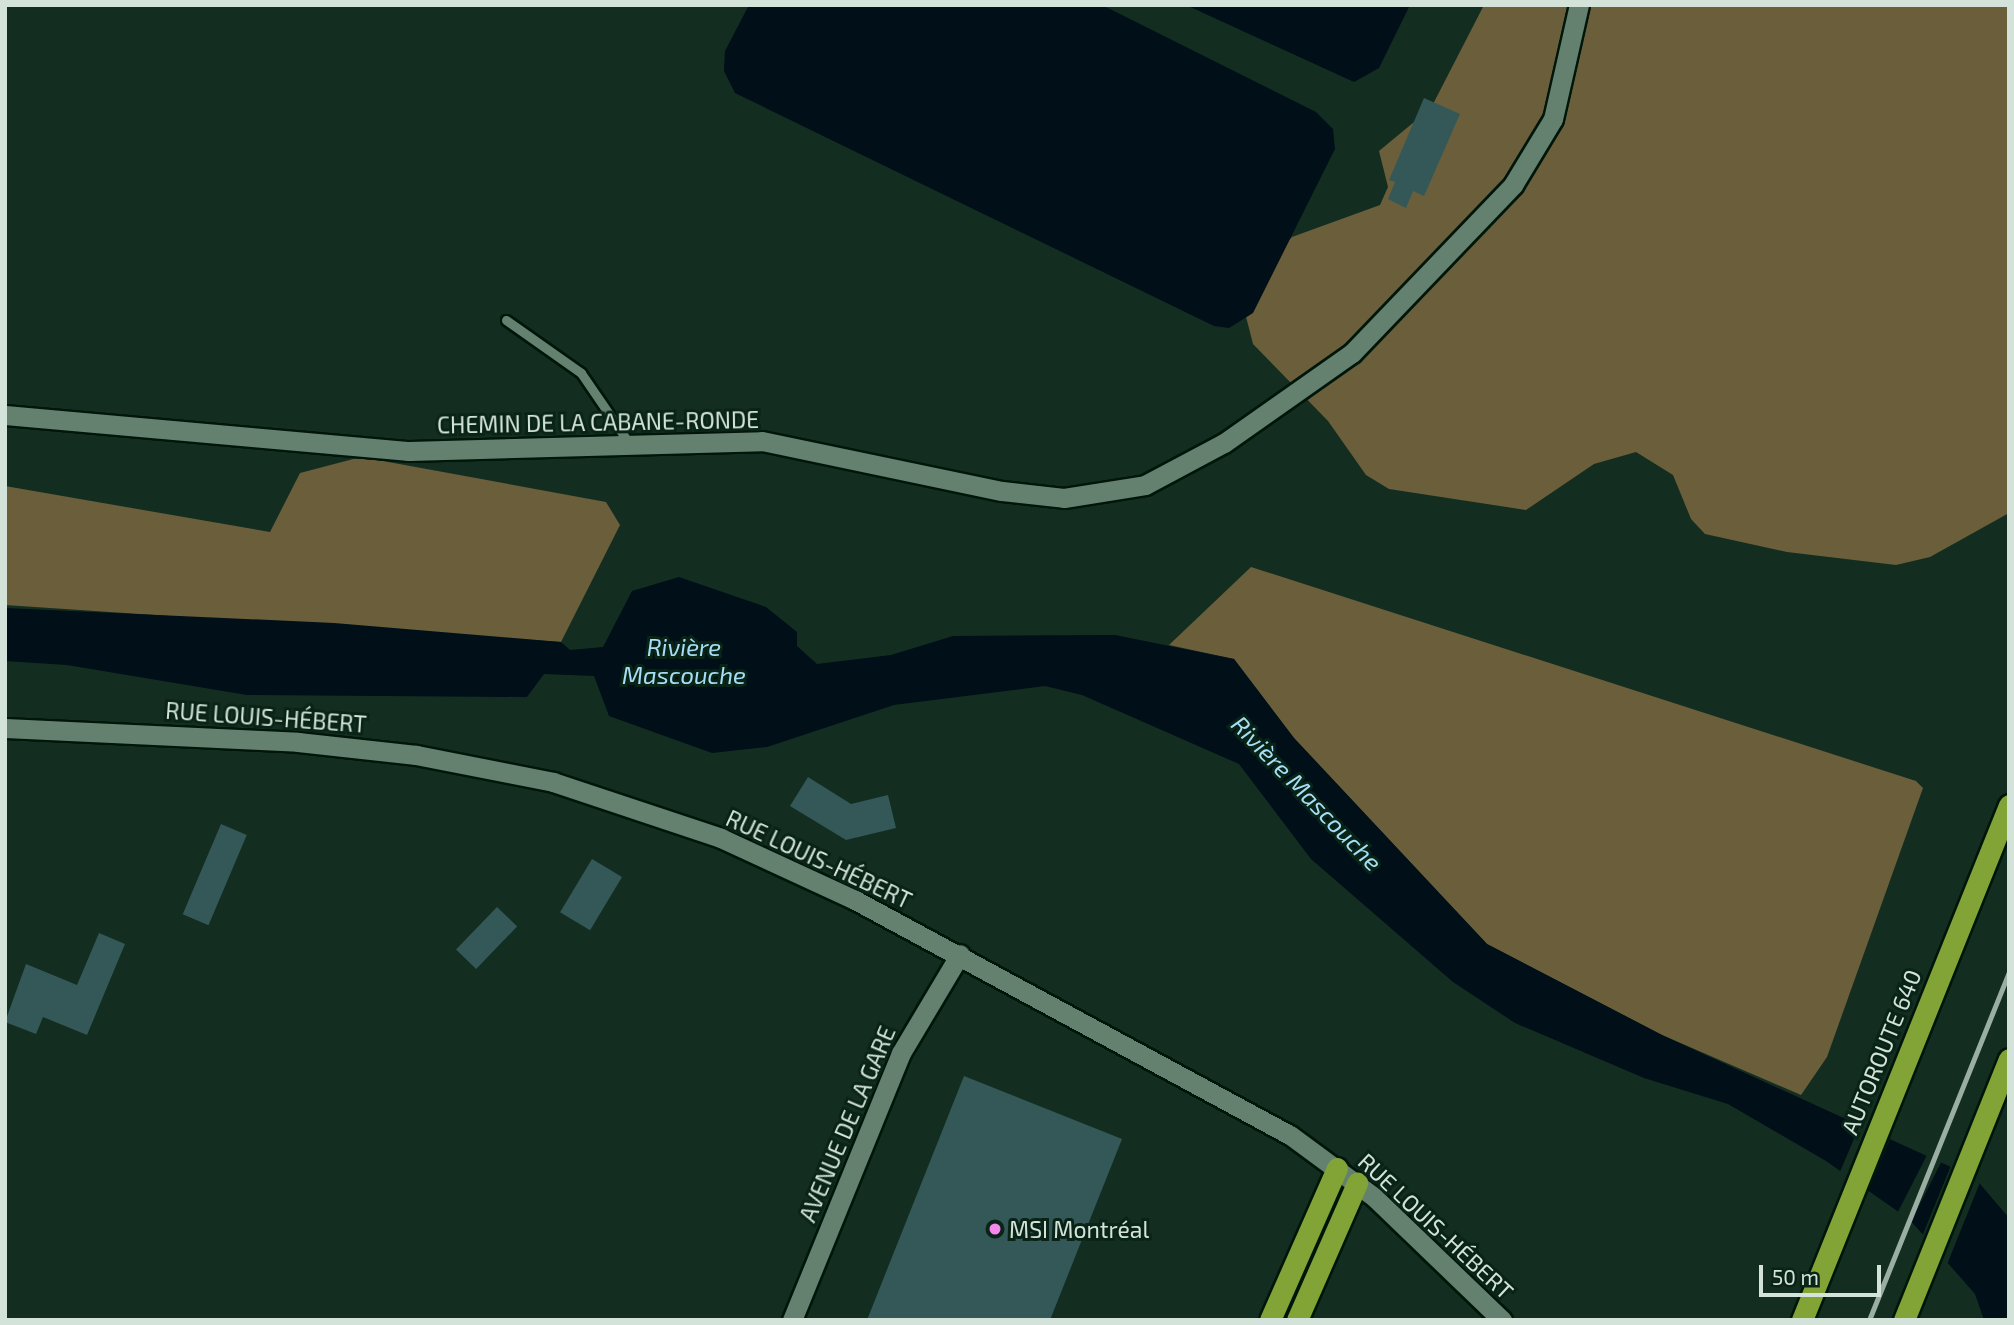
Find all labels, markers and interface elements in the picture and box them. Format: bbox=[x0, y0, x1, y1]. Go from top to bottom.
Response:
street label: CHEMIN DE LA CABANE-RONDE bbox=[436, 405, 760, 439]
water label: Rivière Mascouche bbox=[622, 633, 746, 689]
street label: RUE LOUIS-HÉBERT bbox=[164, 696, 368, 738]
water label: Rivière Mascouche bbox=[1226, 710, 1388, 876]
street label: RUE LOUIS-HÉBERT bbox=[722, 804, 916, 914]
street label: AUTOROUTE 640 bbox=[1835, 966, 1927, 1138]
street label: AVENUE DE LA GARE bbox=[793, 1022, 901, 1226]
street label: RUE LOUIS-HÉBERT bbox=[1353, 1147, 1519, 1305]
place label: MSI Montréal bbox=[1009, 1215, 1149, 1243]
marker: MSI Montréal bbox=[987, 1221, 1003, 1237]
scale bar bbox=[1762, 1252, 1884, 1296]
text: 50 m bbox=[1772, 1264, 1819, 1289]

